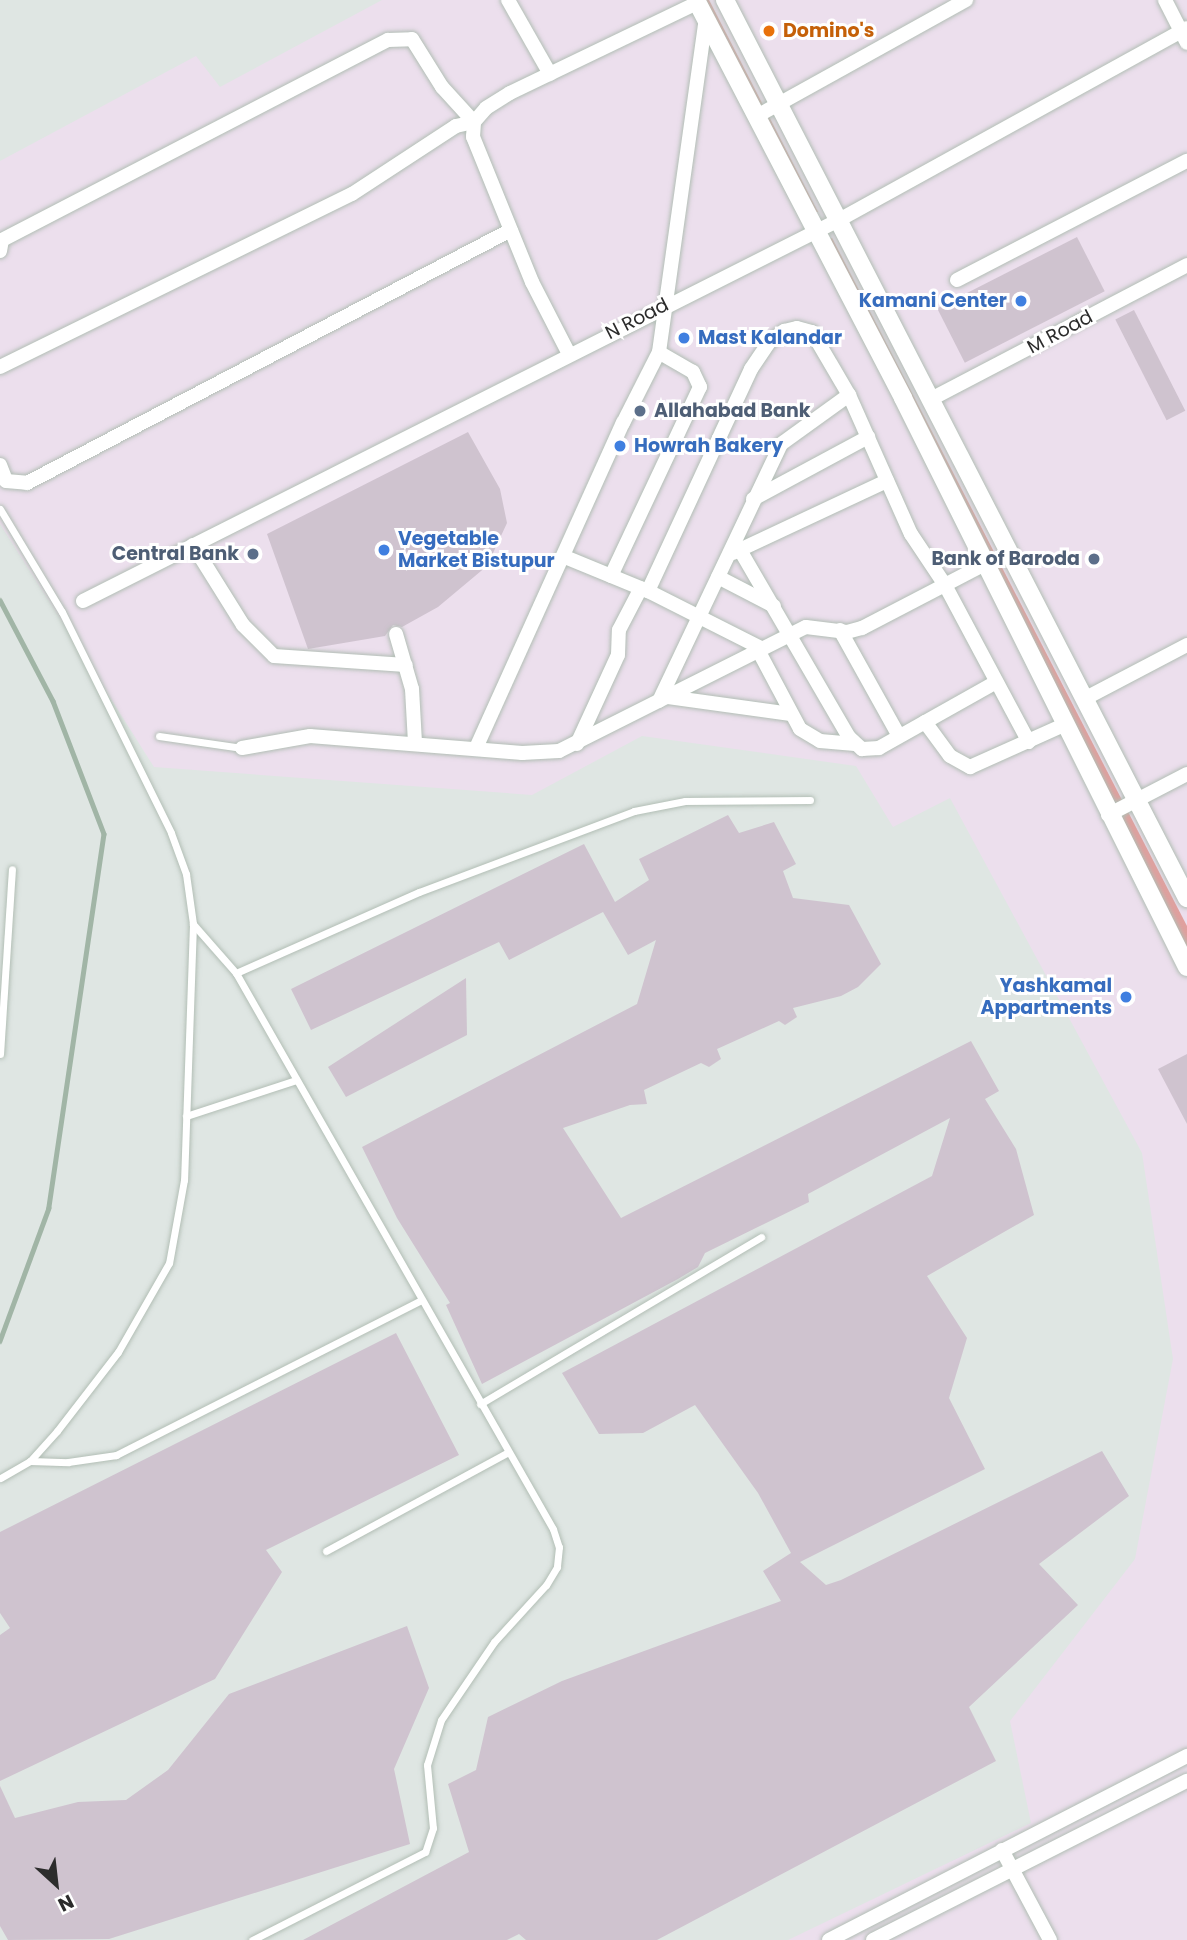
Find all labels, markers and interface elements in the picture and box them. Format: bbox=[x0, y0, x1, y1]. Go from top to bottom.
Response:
place label: Domino's bbox=[783, 20, 874, 42]
marker: Domino's bbox=[761, 23, 777, 39]
place label: Kamani Center bbox=[859, 290, 1007, 312]
street label: N Road bbox=[602, 293, 672, 345]
marker: Kamani Center bbox=[1013, 293, 1029, 309]
street label: M Road bbox=[1023, 305, 1097, 359]
place label: Mast Kalandar bbox=[698, 327, 842, 349]
marker: Mast Kalandar bbox=[676, 330, 692, 346]
place label: Allahabad Bank bbox=[654, 400, 811, 422]
marker: Allahabad Bank bbox=[632, 403, 648, 419]
place label: Howrah Bakery bbox=[634, 435, 783, 457]
marker: Howrah Bakery bbox=[612, 438, 628, 454]
place label: Vegetable Market Bistupur bbox=[398, 528, 555, 572]
marker: Vegetable Market Bistupur bbox=[376, 542, 392, 558]
place label: Central Bank bbox=[112, 543, 239, 565]
marker: Central Bank bbox=[245, 546, 261, 562]
place label: Bank of Baroda bbox=[932, 548, 1080, 570]
marker: Bank of Baroda bbox=[1086, 551, 1102, 567]
place label: Yashkamal Appartments bbox=[981, 975, 1112, 1019]
marker: Yashkamal Appartments bbox=[1118, 989, 1134, 1005]
north arrow bbox=[21, 1849, 91, 1919]
text: N bbox=[53, 1888, 78, 1918]

